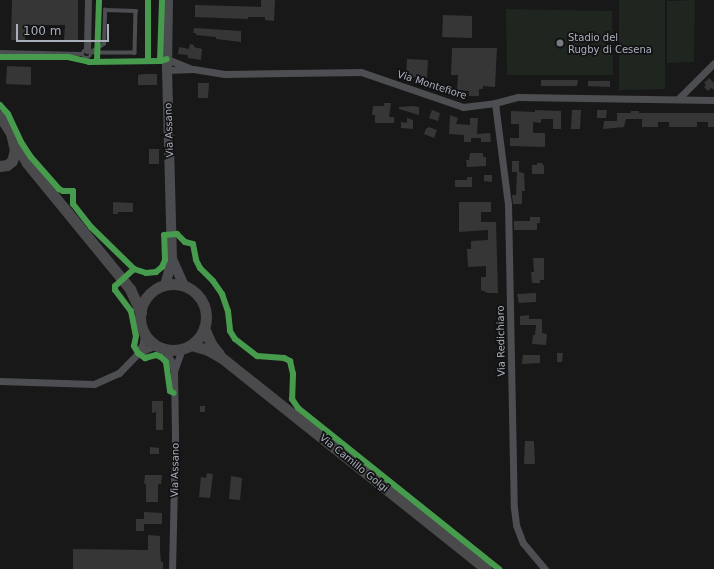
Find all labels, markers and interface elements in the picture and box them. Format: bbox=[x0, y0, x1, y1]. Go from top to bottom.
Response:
scale bar bbox=[18, 16, 111, 42]
text: 100 m bbox=[23, 24, 61, 38]
place label: Stadio del Rugby di Cesena bbox=[568, 31, 652, 54]
marker: Stadio del Rugby di Cesena bbox=[555, 38, 565, 48]
street label: Via Montefiore bbox=[396, 68, 468, 102]
street label: Via Assano bbox=[162, 103, 176, 157]
street label: Via Redichiaro bbox=[494, 305, 508, 377]
street label: Via Camillo Golgi bbox=[317, 432, 391, 494]
street label: Via Assano bbox=[169, 443, 181, 497]

